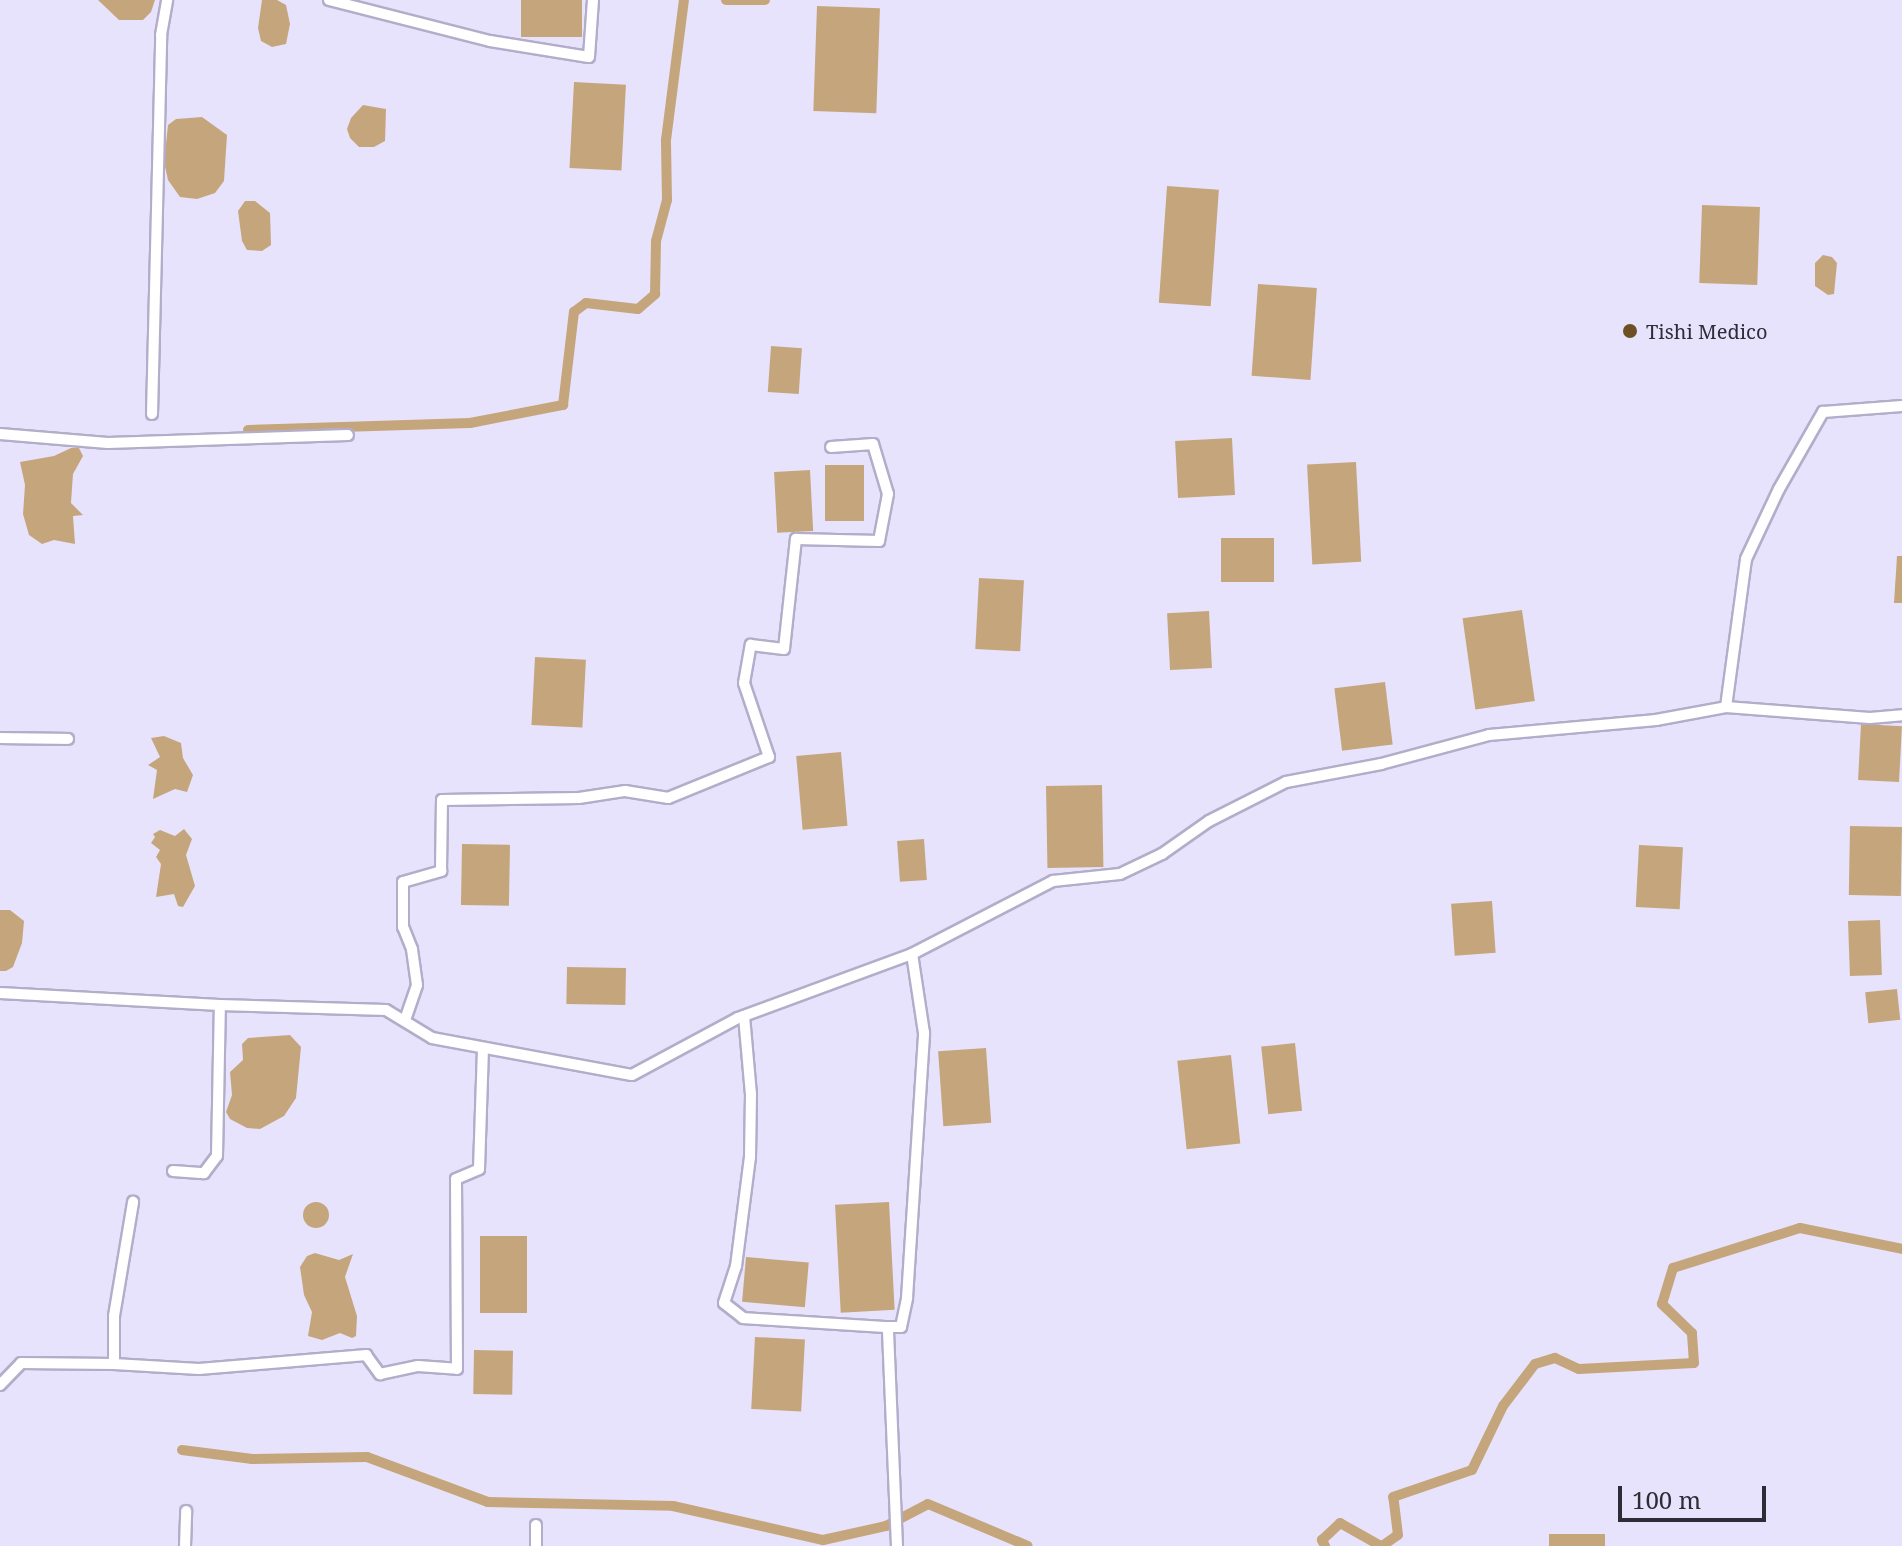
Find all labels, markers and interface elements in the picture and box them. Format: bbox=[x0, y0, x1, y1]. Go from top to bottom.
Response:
place label: Tishi Medico bbox=[1646, 319, 1767, 343]
marker: Tishi Medico bbox=[1621, 322, 1639, 340]
scale bar bbox=[1622, 1470, 1770, 1520]
text: 100 m bbox=[1632, 1483, 1701, 1516]

